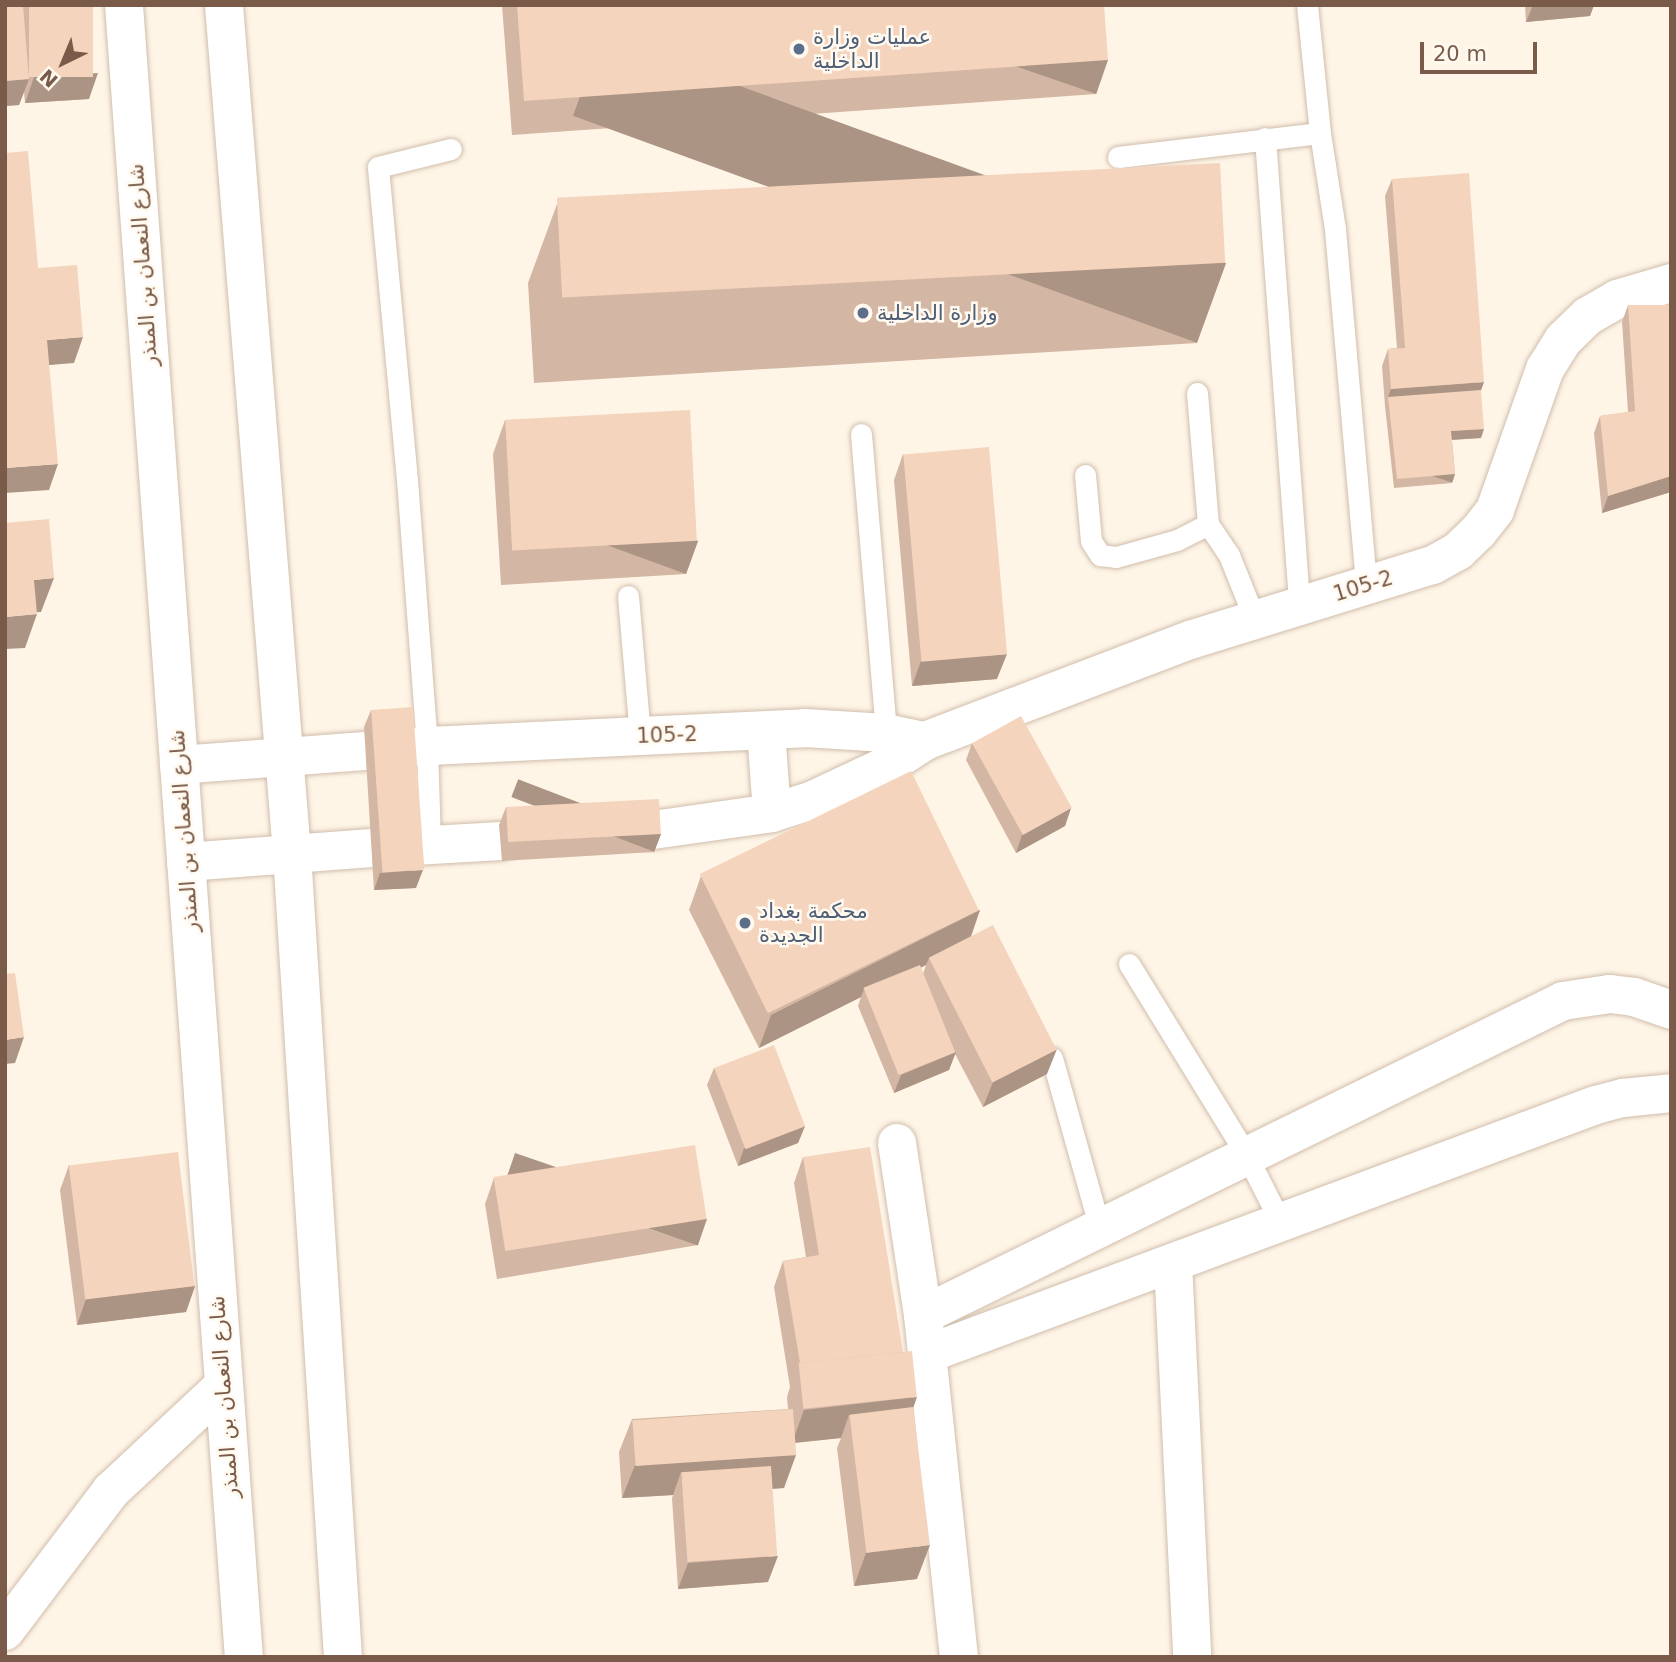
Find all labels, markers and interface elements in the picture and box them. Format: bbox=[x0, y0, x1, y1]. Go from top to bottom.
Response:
place label: عمليات وزارة الداخلية bbox=[813, 24, 931, 74]
north arrow bbox=[28, 28, 98, 98]
scale bar bbox=[1424, 28, 1541, 72]
marker: عمليات وزارة الداخلية bbox=[791, 41, 807, 57]
text: 20 m bbox=[1433, 42, 1487, 66]
text: N bbox=[35, 65, 62, 92]
street label: شارع النعمان بن المنذر bbox=[123, 163, 163, 367]
place label: وزارة الداخلية bbox=[877, 300, 998, 326]
marker: وزارة الداخلية bbox=[855, 305, 871, 321]
street label: 105-2 bbox=[1330, 565, 1396, 607]
street label: 105-2 bbox=[636, 721, 698, 749]
street label: شارع النعمان بن المنذر bbox=[164, 729, 204, 933]
place label: محكمة بغداد الجديدة bbox=[759, 898, 868, 948]
marker: محكمة بغداد الجديدة bbox=[737, 915, 753, 931]
street label: شارع النعمان بن المنذر bbox=[204, 1295, 244, 1499]

